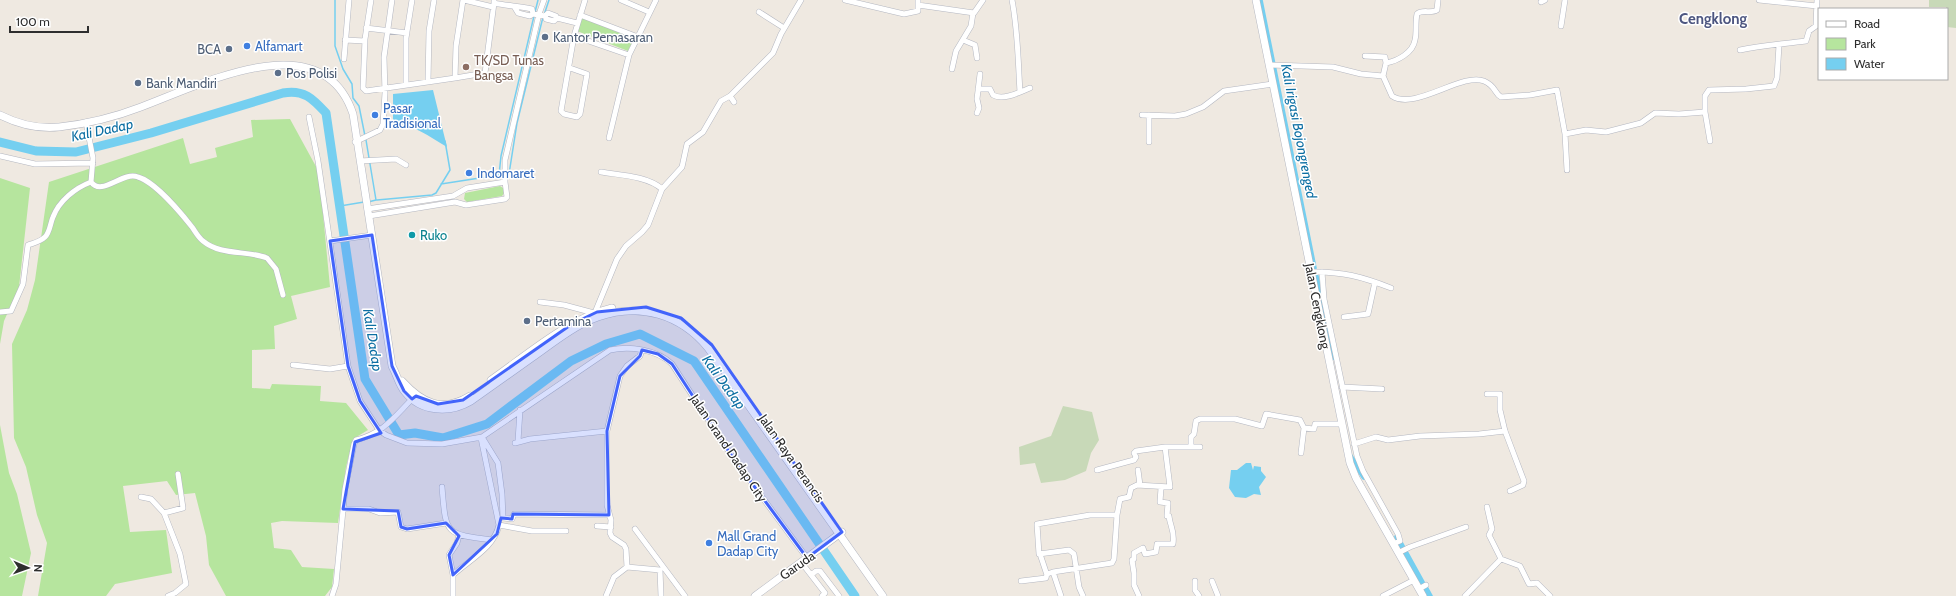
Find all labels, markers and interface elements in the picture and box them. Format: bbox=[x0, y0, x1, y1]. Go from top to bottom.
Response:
scale bar bbox=[10, 8, 88, 34]
legend bbox=[1818, 8, 1948, 80]
district label: Cengklong bbox=[1679, 10, 1747, 28]
text: 100 m bbox=[16, 14, 50, 29]
text: Road bbox=[1854, 16, 1880, 31]
place label: Kantor Pemasaran bbox=[553, 29, 653, 45]
marker: Kantor Pemasaran bbox=[540, 32, 550, 42]
text: Park bbox=[1854, 36, 1876, 51]
place label: Alfamart bbox=[255, 38, 303, 54]
place label: BCA bbox=[197, 41, 221, 57]
marker: Alfamart bbox=[242, 41, 252, 51]
marker: BCA bbox=[224, 44, 234, 54]
place label: TK/SD Tunas Bangsa bbox=[474, 52, 545, 83]
text: Water bbox=[1854, 56, 1885, 71]
marker: TK/SD Tunas Bangsa bbox=[461, 62, 471, 72]
water label: Kali Irigasi Bojongrenged bbox=[1277, 62, 1321, 201]
place label: Pos Polisi bbox=[286, 65, 337, 81]
marker: Pos Polisi bbox=[273, 68, 283, 78]
place label: Bank Mandiri bbox=[146, 75, 217, 91]
marker: Bank Mandiri bbox=[133, 78, 143, 88]
place label: Pasar Tradisional bbox=[383, 100, 441, 131]
marker: Pasar Tradisional bbox=[370, 110, 380, 120]
water label: Kali Dadap bbox=[69, 115, 135, 145]
place label: Indomaret bbox=[477, 165, 535, 181]
marker: Indomaret bbox=[464, 168, 474, 178]
place label: Ruko bbox=[420, 227, 447, 243]
marker: Ruko bbox=[407, 230, 417, 240]
street label: Jalan Cengklong bbox=[1302, 261, 1334, 351]
water label: Kali Dadap bbox=[359, 307, 387, 373]
place label: Pertamina bbox=[535, 313, 592, 329]
marker: Pertamina bbox=[522, 316, 532, 326]
water label: Kali Dadap bbox=[698, 351, 750, 413]
street label: Jalan Grand Dadap City bbox=[686, 390, 771, 505]
street label: Jalan Raya Perancis bbox=[755, 410, 829, 506]
place label: Mall Grand Dadap City bbox=[717, 528, 779, 559]
marker: Mall Grand Dadap City bbox=[704, 538, 714, 548]
street label: Garuda bbox=[776, 547, 818, 583]
north arrow bbox=[8, 548, 48, 588]
text: N bbox=[31, 564, 45, 572]

